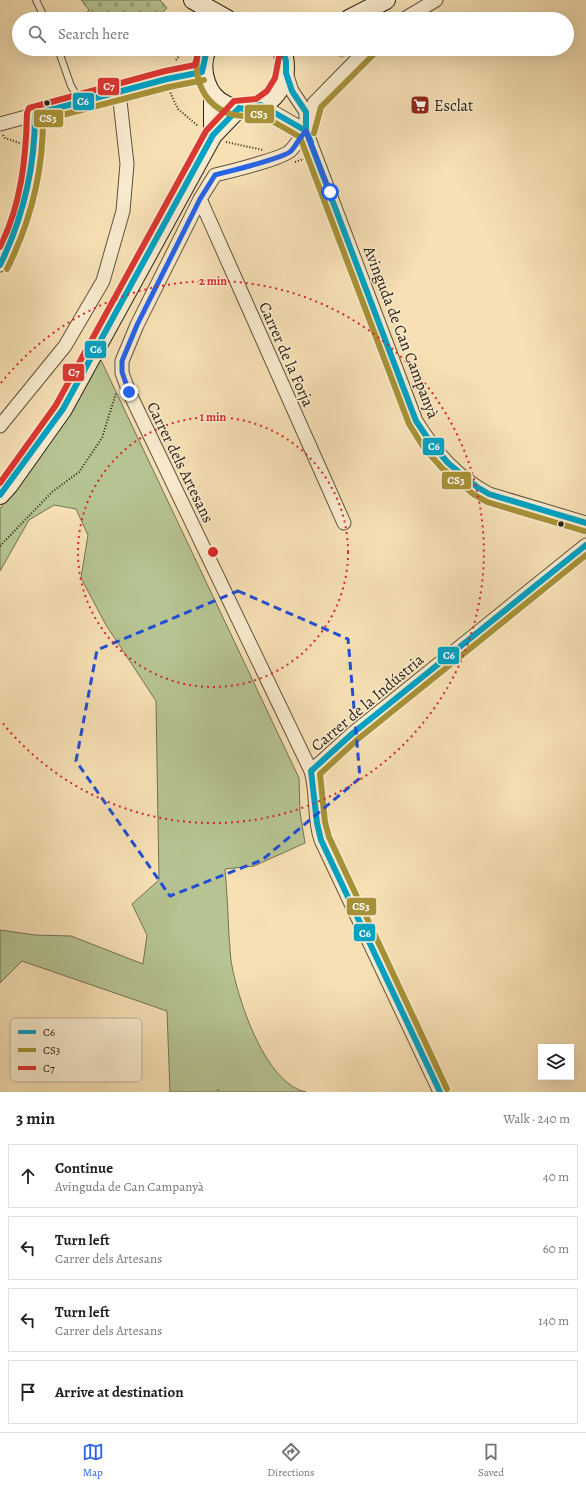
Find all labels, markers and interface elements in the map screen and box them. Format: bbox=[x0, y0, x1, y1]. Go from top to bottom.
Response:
search box bbox=[12, 12, 574, 56]
icon: search bbox=[26, 23, 48, 45]
text: Search here bbox=[58, 24, 129, 44]
line badge: C7 bbox=[97, 77, 120, 96]
text: C7 bbox=[103, 79, 115, 94]
line badge: C6 bbox=[72, 92, 95, 111]
text: C6 bbox=[77, 94, 89, 109]
supermarket icon: Esclat bbox=[409, 94, 431, 116]
place label: Esclat bbox=[434, 95, 473, 117]
unlabelled marker bbox=[42, 98, 52, 108]
line badge: CS3 bbox=[244, 104, 275, 124]
text: CS3 bbox=[250, 107, 268, 122]
line badge: CS3 bbox=[33, 109, 64, 128]
text: CS3 bbox=[39, 111, 57, 126]
route start bbox=[321, 183, 339, 201]
street label: Avinguda de Can Campanyà bbox=[358, 242, 444, 422]
text: 2 min bbox=[199, 273, 227, 289]
street label: Carrer de la Forja bbox=[253, 299, 319, 411]
line badge: C6 bbox=[84, 340, 107, 359]
text: C6 bbox=[90, 342, 102, 357]
line badge: C7 bbox=[62, 363, 85, 382]
text: C7 bbox=[68, 365, 80, 380]
route end bbox=[120, 383, 138, 401]
street label: Carrer dels Artesans bbox=[141, 398, 219, 527]
text: 1 min bbox=[200, 409, 227, 425]
line badge: C6 bbox=[422, 437, 445, 456]
text: C6 bbox=[428, 439, 440, 454]
line badge: CS3 bbox=[441, 471, 472, 490]
text: CS3 bbox=[447, 473, 465, 488]
unlabelled marker bbox=[556, 519, 566, 529]
centre of rings bbox=[206, 545, 220, 559]
line badge: C6 bbox=[437, 646, 460, 665]
text: C6 bbox=[443, 648, 455, 663]
street label: Carrer de la Indústria bbox=[307, 649, 429, 756]
line badge: CS3 bbox=[346, 897, 377, 916]
text: CS3 bbox=[352, 899, 370, 914]
line badge: C6 bbox=[353, 923, 376, 942]
text: C6 bbox=[359, 926, 371, 941]
legend bbox=[10, 1018, 142, 1082]
text: C6 bbox=[43, 1025, 55, 1040]
text: CS3 bbox=[43, 1043, 60, 1058]
map controls bbox=[538, 1044, 574, 1080]
button: layers bbox=[538, 1044, 574, 1080]
text: C7 bbox=[43, 1061, 55, 1076]
text: 3 min bbox=[16, 1107, 55, 1130]
text: Walk · 240 m bbox=[503, 1110, 570, 1127]
text: Continue bbox=[55, 1158, 113, 1178]
icon: ahead bbox=[17, 1165, 39, 1187]
text: 40 m bbox=[543, 1168, 569, 1185]
text: Avinguda de Can Campanyà bbox=[55, 1178, 204, 1195]
text: Turn left bbox=[55, 1230, 110, 1250]
icon: left bbox=[17, 1237, 39, 1259]
text: 60 m bbox=[543, 1240, 569, 1257]
text: Carrer dels Artesans bbox=[55, 1250, 162, 1267]
text: Turn left bbox=[55, 1302, 110, 1322]
icon: left bbox=[17, 1309, 39, 1331]
text: 140 m bbox=[538, 1312, 569, 1329]
text: Carrer dels Artesans bbox=[55, 1322, 162, 1339]
icon: arrive bbox=[17, 1381, 39, 1403]
text: Arrive at destination bbox=[55, 1382, 184, 1402]
tab: Map bbox=[82, 1441, 104, 1480]
tab: Directions bbox=[267, 1441, 315, 1480]
tab: Saved bbox=[478, 1441, 504, 1480]

